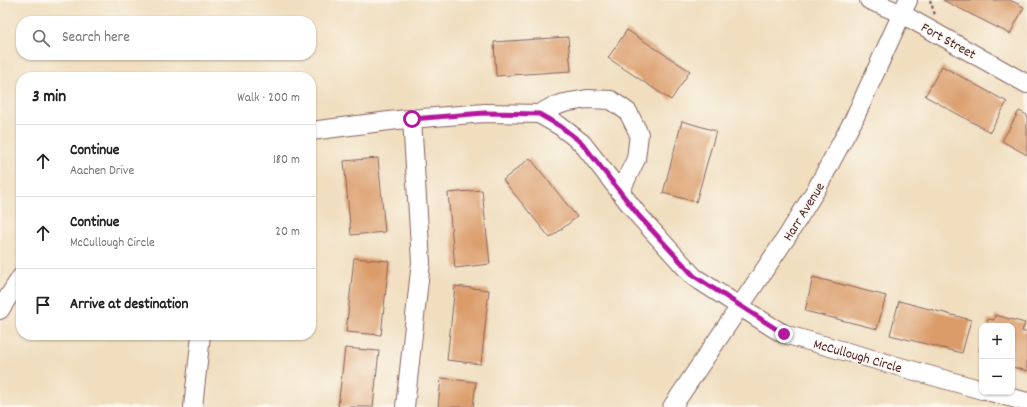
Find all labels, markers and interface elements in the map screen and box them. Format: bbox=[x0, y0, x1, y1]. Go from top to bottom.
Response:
search box bbox=[16, 16, 316, 60]
street label: Fort Street bbox=[917, 18, 979, 65]
icon: search bbox=[30, 27, 52, 49]
text: Search here bbox=[62, 27, 130, 49]
text: 3 min bbox=[32, 86, 66, 110]
text: Walk · 200 m bbox=[237, 89, 300, 108]
route start bbox=[403, 110, 421, 128]
text: Continue bbox=[70, 140, 119, 162]
icon: ahead bbox=[32, 150, 54, 172]
text: 180 m bbox=[273, 151, 300, 170]
text: Aachen Drive bbox=[70, 162, 134, 181]
street label: Harr Avenue bbox=[779, 179, 831, 245]
text: Continue bbox=[70, 212, 119, 234]
icon: ahead bbox=[32, 222, 54, 244]
text: 20 m bbox=[275, 223, 300, 242]
text: McCullough Circle bbox=[70, 234, 155, 253]
icon: arrive bbox=[32, 294, 54, 316]
text: Arrive at destination bbox=[70, 294, 188, 316]
map controls bbox=[979, 323, 1015, 395]
button: + bbox=[979, 323, 1015, 359]
route end bbox=[775, 325, 793, 343]
street label: McCullough Circle bbox=[811, 335, 904, 379]
button: − bbox=[979, 359, 1015, 395]

